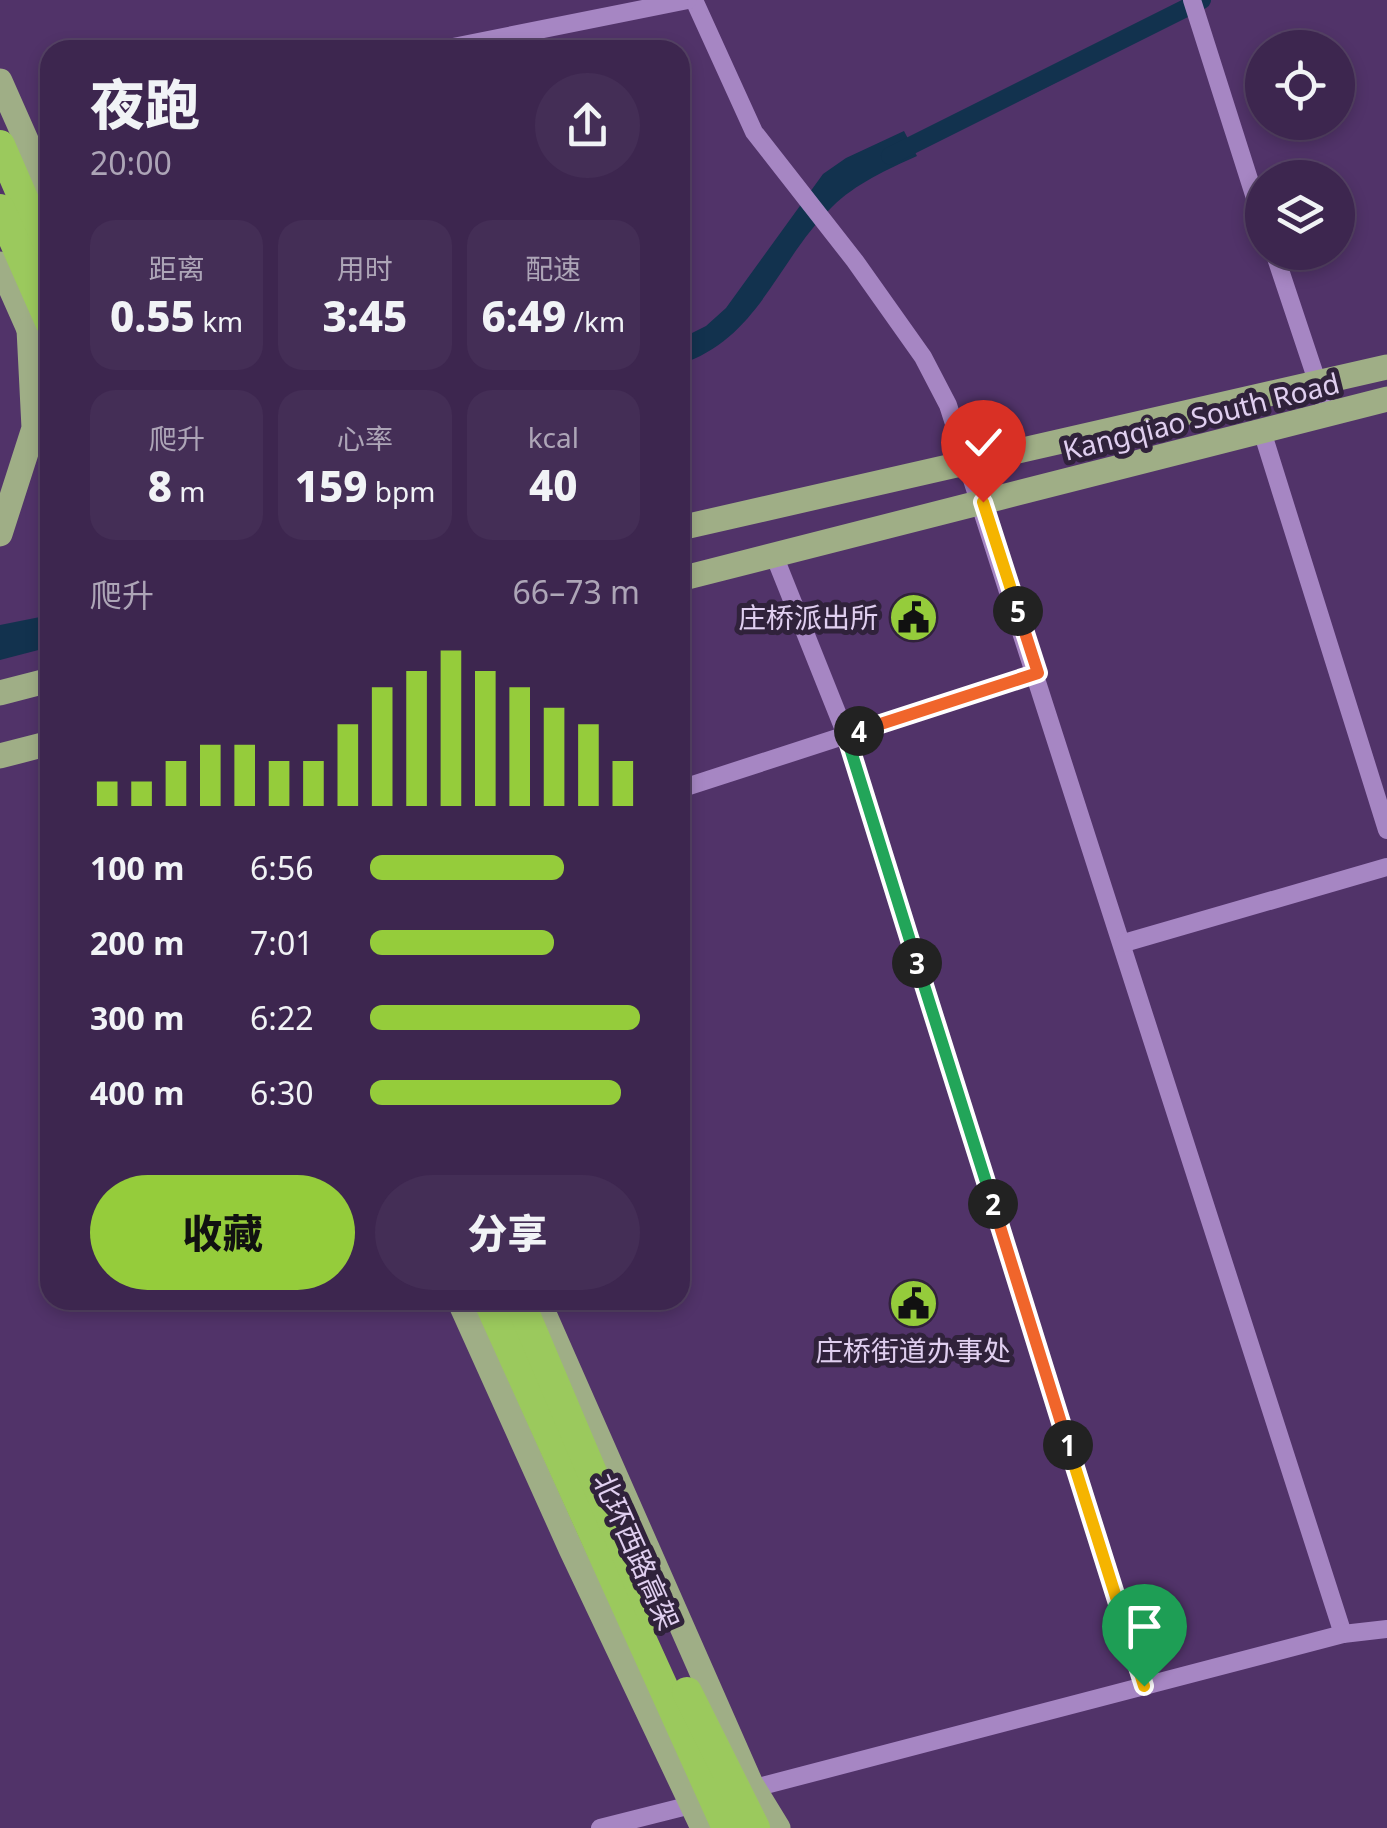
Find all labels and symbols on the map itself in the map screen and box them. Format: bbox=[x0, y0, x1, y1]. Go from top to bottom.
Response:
street label: Kangqiao South Road bbox=[1059, 363, 1343, 469]
pin bbox=[941, 400, 1026, 503]
pin: 5 bbox=[993, 586, 1043, 636]
public building icon: 庄桥派出所 bbox=[887, 591, 939, 643]
place label: 庄桥派出所 bbox=[738, 598, 878, 636]
pin: 4 bbox=[834, 706, 884, 756]
pin: 3 bbox=[892, 938, 942, 988]
pin: 2 bbox=[968, 1179, 1018, 1229]
public building icon: 庄桥街道办事处 bbox=[887, 1277, 939, 1329]
place label: 庄桥街道办事处 bbox=[815, 1331, 1011, 1369]
pin: 1 bbox=[1043, 1420, 1093, 1470]
street label: 北环西路高架 bbox=[585, 1467, 689, 1635]
pin bbox=[1102, 1584, 1187, 1687]

